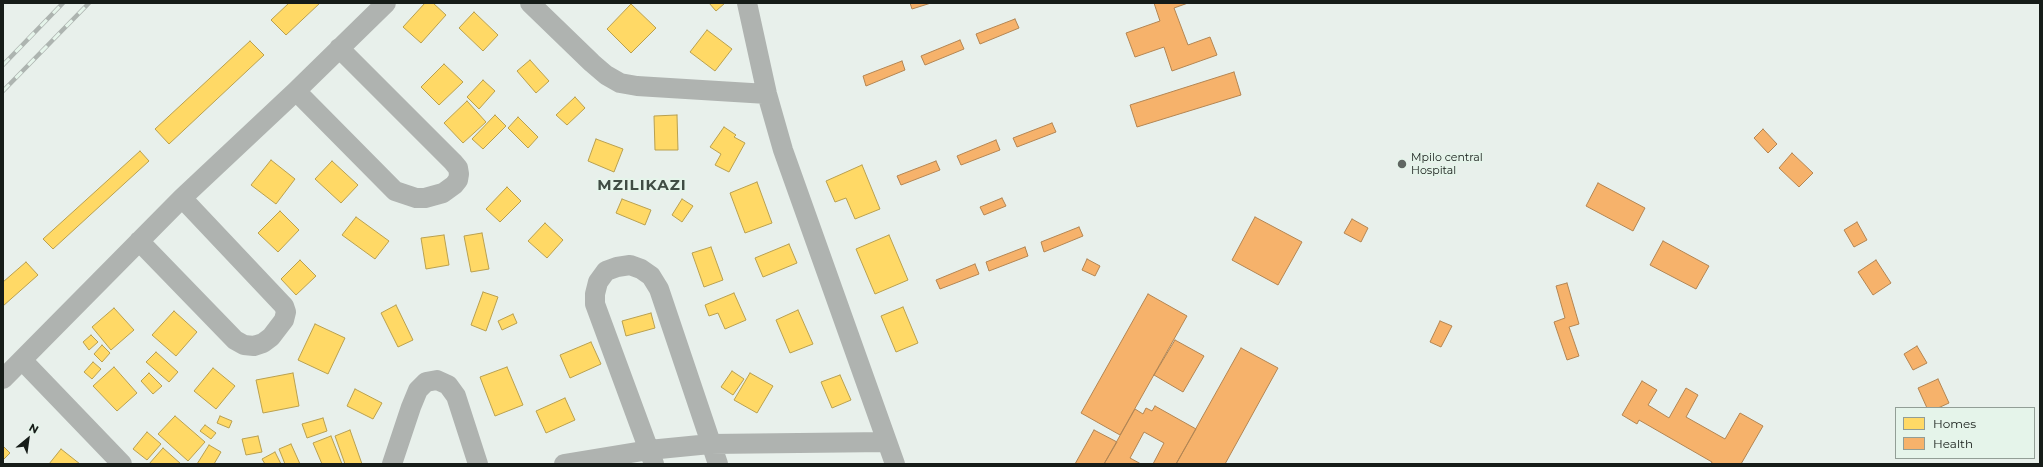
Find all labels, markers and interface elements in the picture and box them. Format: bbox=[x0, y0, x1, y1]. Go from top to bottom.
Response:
place label: Mpilo central Hospital bbox=[1411, 151, 1483, 177]
marker: Mpilo central Hospital bbox=[1396, 158, 1408, 170]
district label: MZILIKAZI bbox=[597, 177, 687, 195]
legend bbox=[1895, 407, 2035, 459]
text: Homes bbox=[1933, 416, 1976, 431]
north arrow bbox=[8, 419, 48, 459]
text: N bbox=[27, 420, 41, 437]
text: Health bbox=[1933, 436, 1973, 451]

